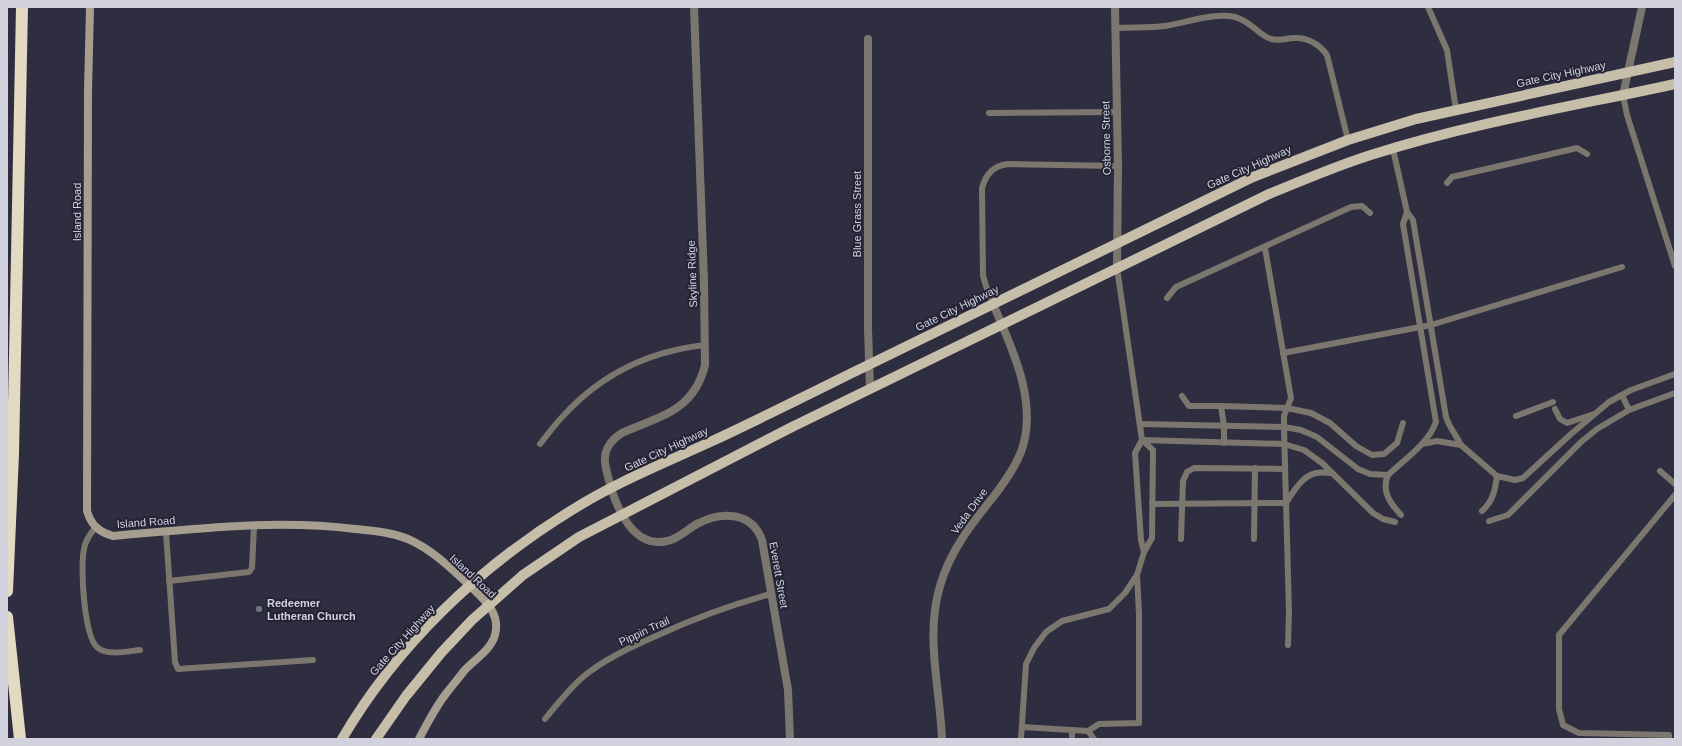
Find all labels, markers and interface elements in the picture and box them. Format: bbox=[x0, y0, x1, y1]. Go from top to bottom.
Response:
street label: Gate City Highway bbox=[1515, 59, 1607, 89]
street label: Osborne Street bbox=[1099, 101, 1113, 175]
street label: Gate City Highway bbox=[1205, 143, 1294, 191]
street label: Blue Grass Street bbox=[851, 171, 863, 257]
street label: Island Road bbox=[71, 183, 83, 241]
street label: Skyline Ridge bbox=[685, 240, 699, 308]
street label: Gate City Highway bbox=[913, 282, 1001, 333]
street label: Gate City Highway bbox=[622, 424, 710, 474]
street label: Veda Drive bbox=[948, 486, 990, 536]
street label: Island Road bbox=[116, 514, 176, 530]
street label: Everett Street bbox=[767, 541, 791, 609]
street label: Island Road bbox=[447, 552, 499, 600]
place label: Redeemer Lutheran Church bbox=[267, 597, 356, 622]
street label: Gate City Highway bbox=[367, 602, 437, 678]
marker: Redeemer Lutheran Church bbox=[254, 604, 264, 614]
street label: Pippin Trail bbox=[617, 614, 671, 648]

